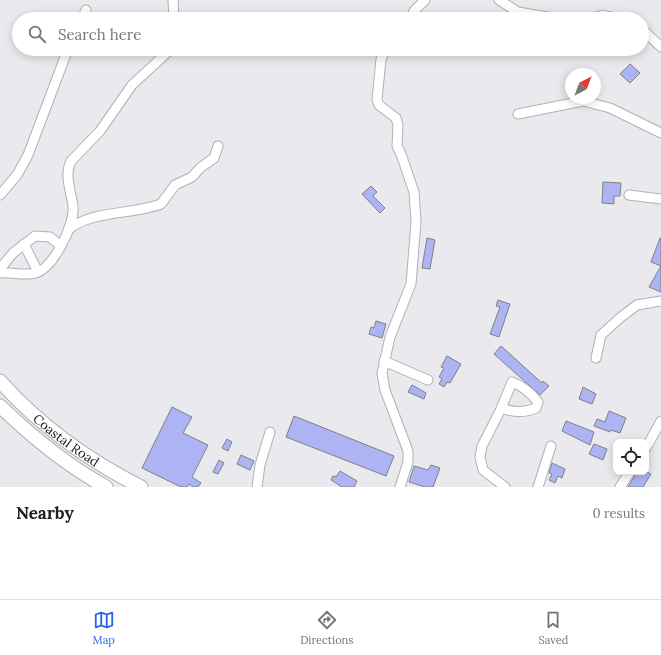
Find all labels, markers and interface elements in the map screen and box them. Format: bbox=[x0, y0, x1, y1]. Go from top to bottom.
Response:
search box bbox=[12, 12, 649, 56]
icon: search bbox=[26, 23, 48, 45]
text: Search here bbox=[58, 25, 141, 44]
north arrow bbox=[565, 68, 601, 104]
street label: Coastal Road bbox=[29, 410, 103, 471]
map controls bbox=[613, 439, 649, 475]
button: locate bbox=[613, 439, 649, 475]
text: Nearby bbox=[16, 502, 74, 524]
text: 0 results bbox=[593, 505, 645, 522]
tab: Map bbox=[93, 609, 115, 647]
tab: Directions bbox=[300, 609, 353, 647]
tab: Saved bbox=[539, 609, 568, 647]

